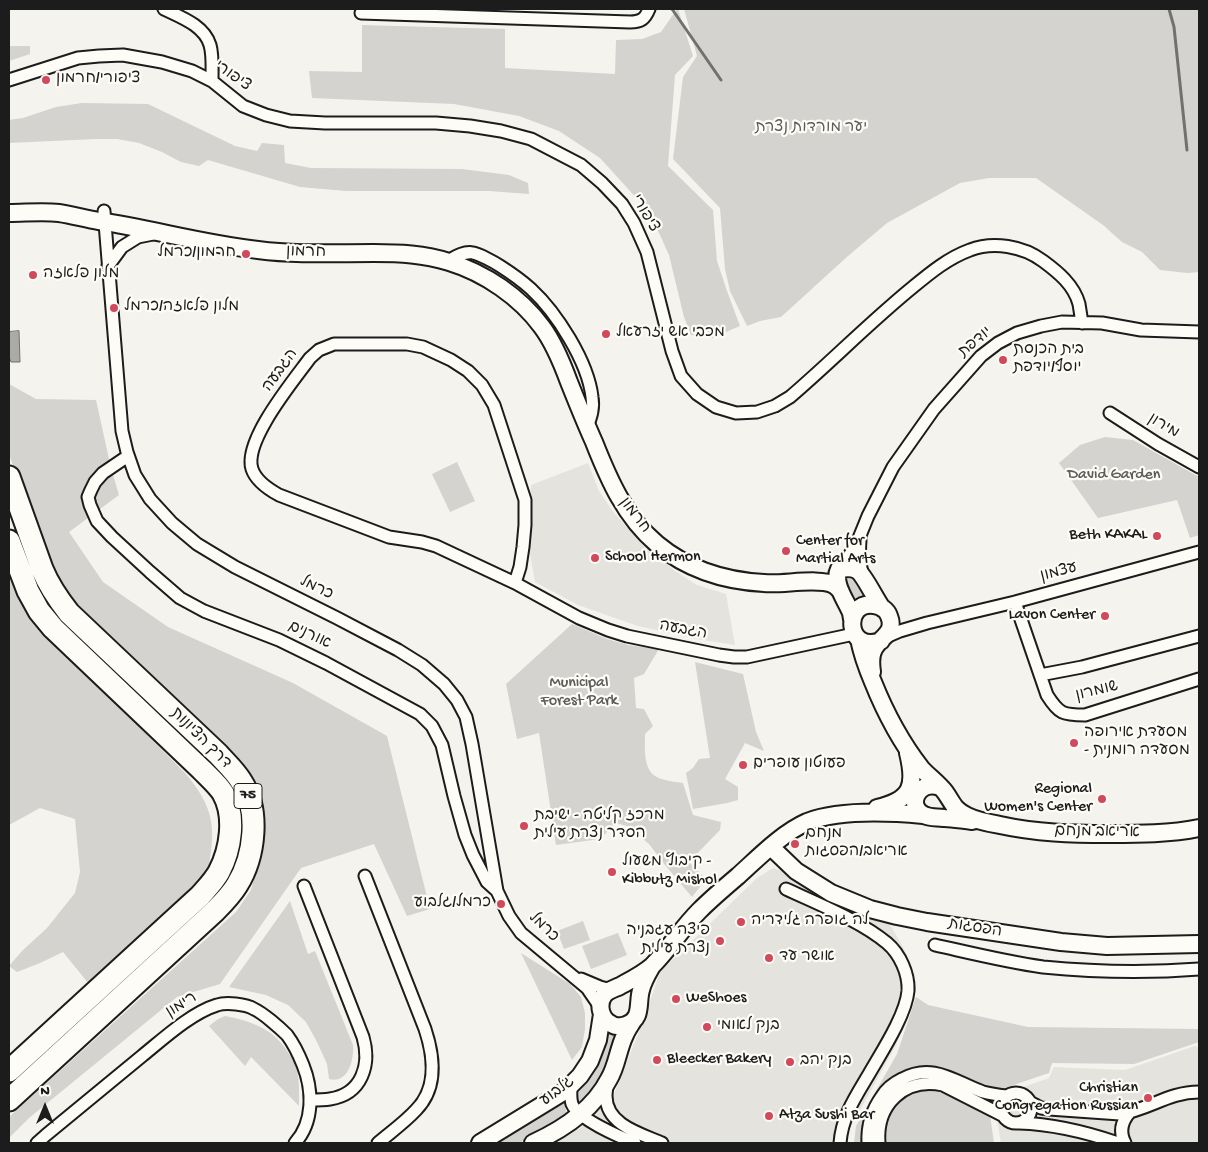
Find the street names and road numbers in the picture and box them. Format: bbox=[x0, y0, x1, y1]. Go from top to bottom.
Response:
street label: ציפורי bbox=[210, 57, 254, 97]
street label: ציפורי bbox=[625, 192, 663, 236]
street label: חרמון bbox=[286, 243, 326, 263]
street label: יודפת bbox=[955, 323, 997, 363]
street label: הגבעה bbox=[259, 346, 303, 396]
street label: מירון bbox=[1144, 410, 1182, 444]
street label: חרמון bbox=[614, 494, 654, 538]
street label: עצמון bbox=[1038, 559, 1080, 587]
street label: כרמל bbox=[296, 573, 336, 605]
street label: הגבעה bbox=[657, 617, 709, 645]
street label: אורנים bbox=[284, 618, 334, 654]
street label: שומרון bbox=[1074, 677, 1120, 707]
street label: דרך הציונות bbox=[165, 704, 235, 774]
road number: 75 bbox=[234, 784, 262, 808]
street label: אריאב מנחם bbox=[1054, 823, 1140, 843]
street label: כרמל bbox=[524, 909, 562, 947]
street label: הפסגות bbox=[947, 915, 1003, 943]
street label: רימון bbox=[163, 989, 201, 1023]
street label: גלבוע bbox=[537, 1073, 579, 1111]

